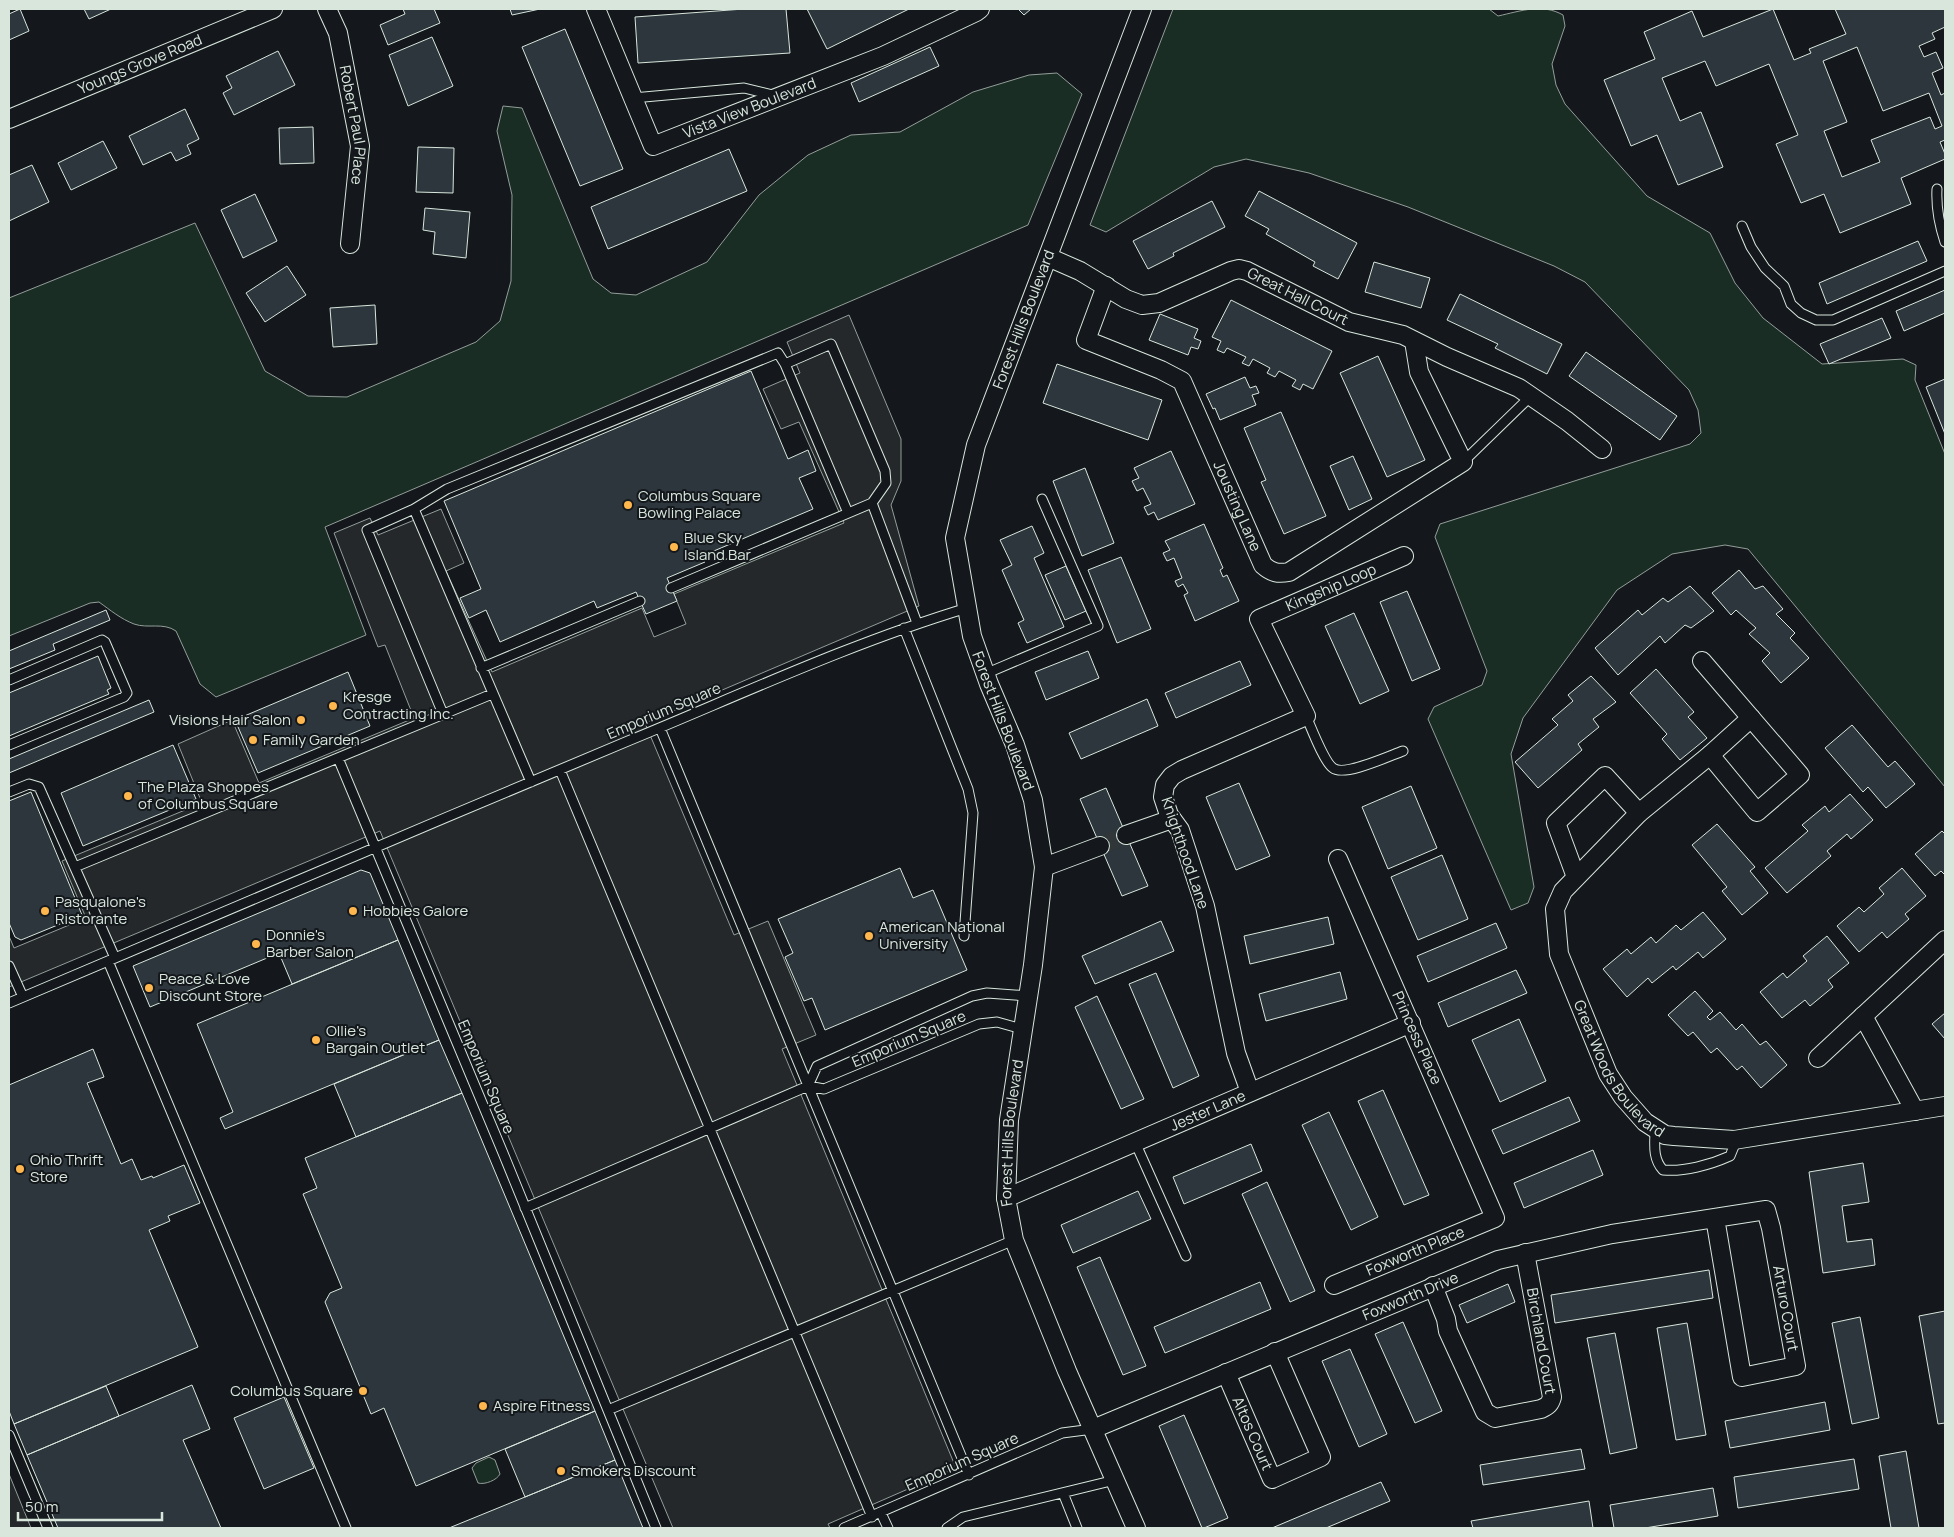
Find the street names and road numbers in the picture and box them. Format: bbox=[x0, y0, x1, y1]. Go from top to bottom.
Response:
street label: Youngs Grove Road bbox=[75, 29, 205, 99]
street label: Robert Paul Place bbox=[335, 64, 371, 186]
street label: Vista View Boulevard bbox=[680, 72, 819, 143]
street label: Forest Hills Boulevard bbox=[987, 247, 1059, 392]
street label: Great Hall Court bbox=[1244, 262, 1352, 330]
street label: Jousting Lane bbox=[1209, 458, 1267, 555]
street label: Kingship Loop bbox=[1282, 558, 1379, 616]
street label: Forest Hills Boulevard bbox=[967, 648, 1040, 793]
street label: Emporium Square bbox=[604, 677, 724, 744]
street label: Knighthood Lane bbox=[1156, 794, 1215, 912]
street label: Princess Place bbox=[1387, 988, 1448, 1088]
street label: Great Woods Boulevard bbox=[1569, 997, 1669, 1142]
street label: Emporium Square bbox=[849, 1005, 969, 1072]
street label: Emporium Square bbox=[453, 1017, 520, 1137]
street label: Forest Hills Boulevard bbox=[995, 1058, 1028, 1208]
street label: Jester Lane bbox=[1167, 1085, 1249, 1136]
street label: Foxworth Place bbox=[1363, 1221, 1468, 1281]
street label: Arturo Court bbox=[1768, 1264, 1804, 1353]
street label: Foxworth Drive bbox=[1359, 1267, 1462, 1325]
street label: Birchland Court bbox=[1522, 1286, 1561, 1396]
street label: Altos Court bbox=[1227, 1393, 1278, 1473]
street label: Emporium Square bbox=[902, 1427, 1022, 1496]

